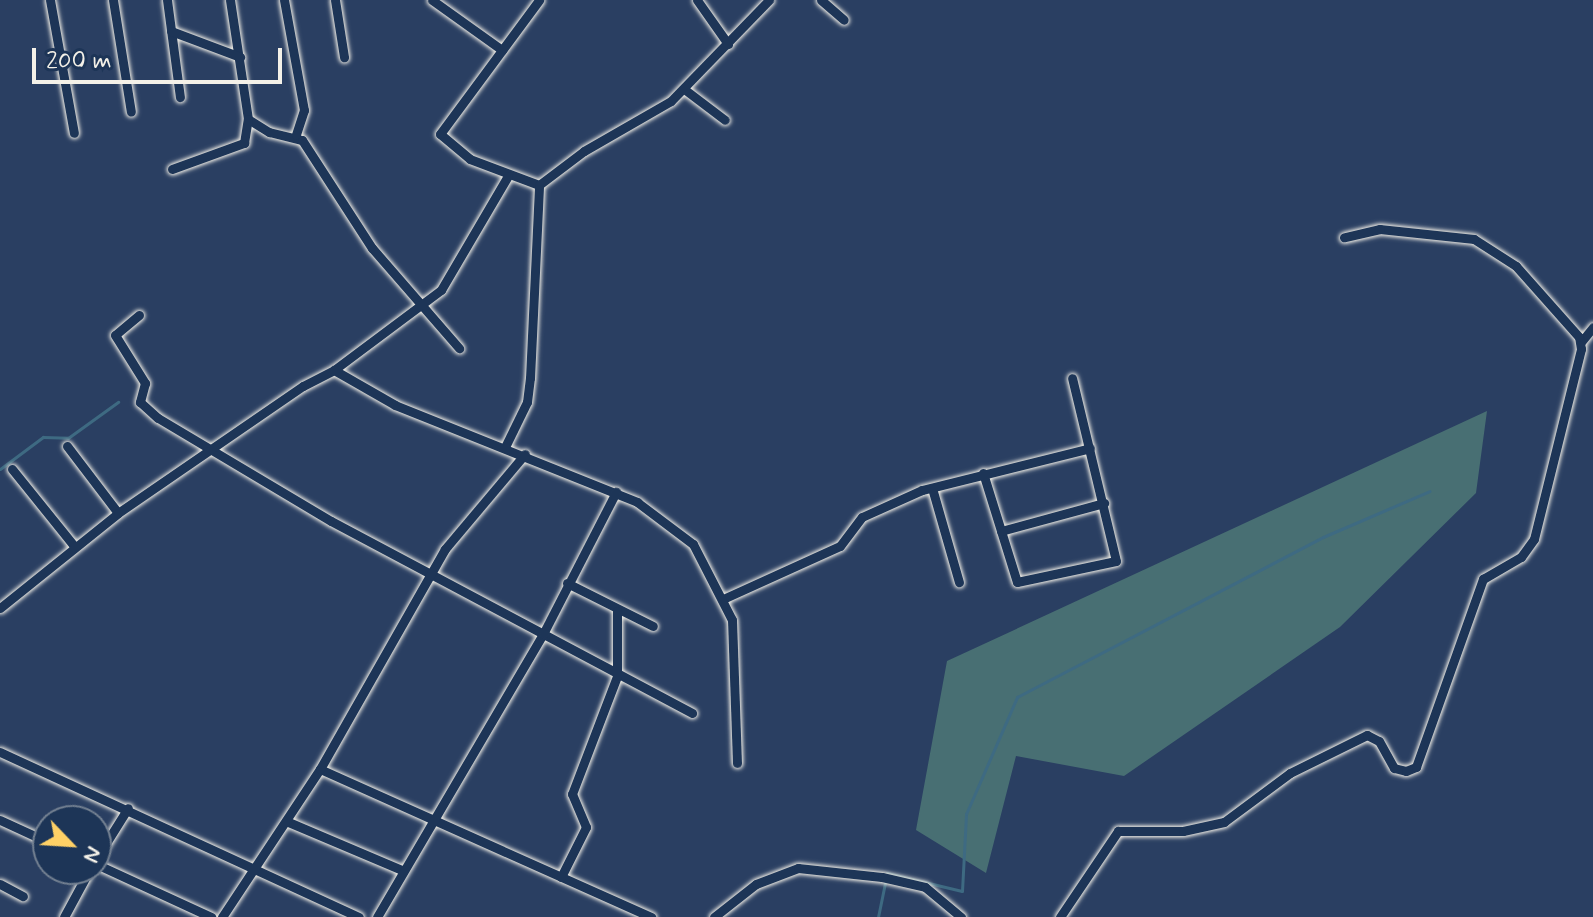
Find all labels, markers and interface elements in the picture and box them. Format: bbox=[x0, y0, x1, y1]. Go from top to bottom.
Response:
scale bar bbox=[36, 32, 286, 82]
text: 200 m bbox=[46, 46, 112, 77]
north arrow bbox=[32, 805, 112, 885]
text: N bbox=[76, 842, 108, 867]

